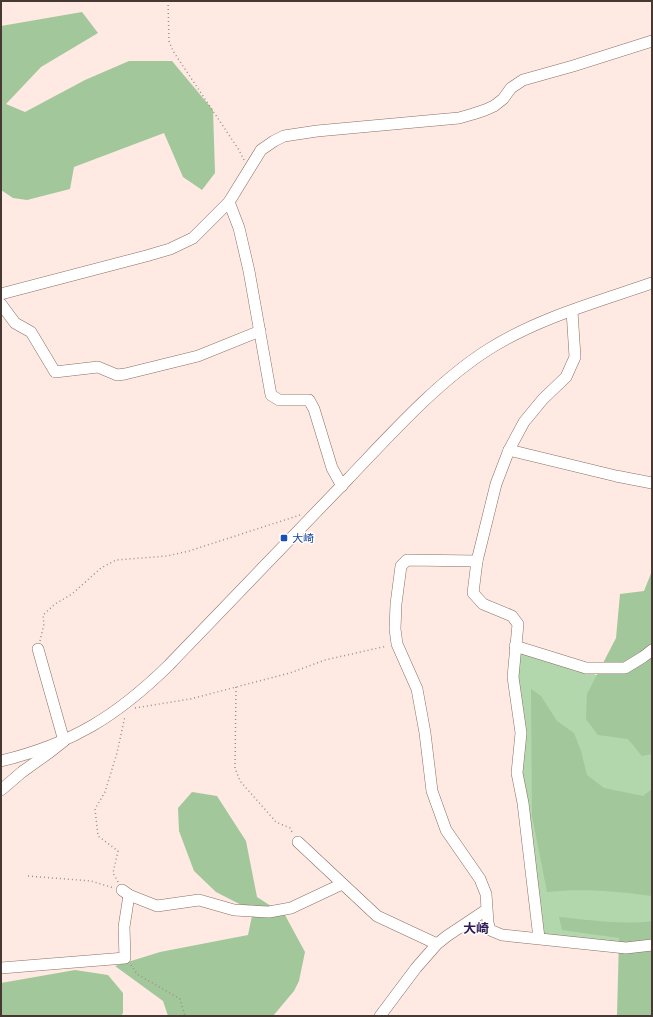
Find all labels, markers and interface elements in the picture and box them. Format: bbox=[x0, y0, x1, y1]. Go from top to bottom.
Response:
place label: 大崎 bbox=[292, 531, 314, 545]
marker: 大崎 bbox=[279, 533, 289, 543]
district label: 大崎 bbox=[463, 920, 489, 937]

